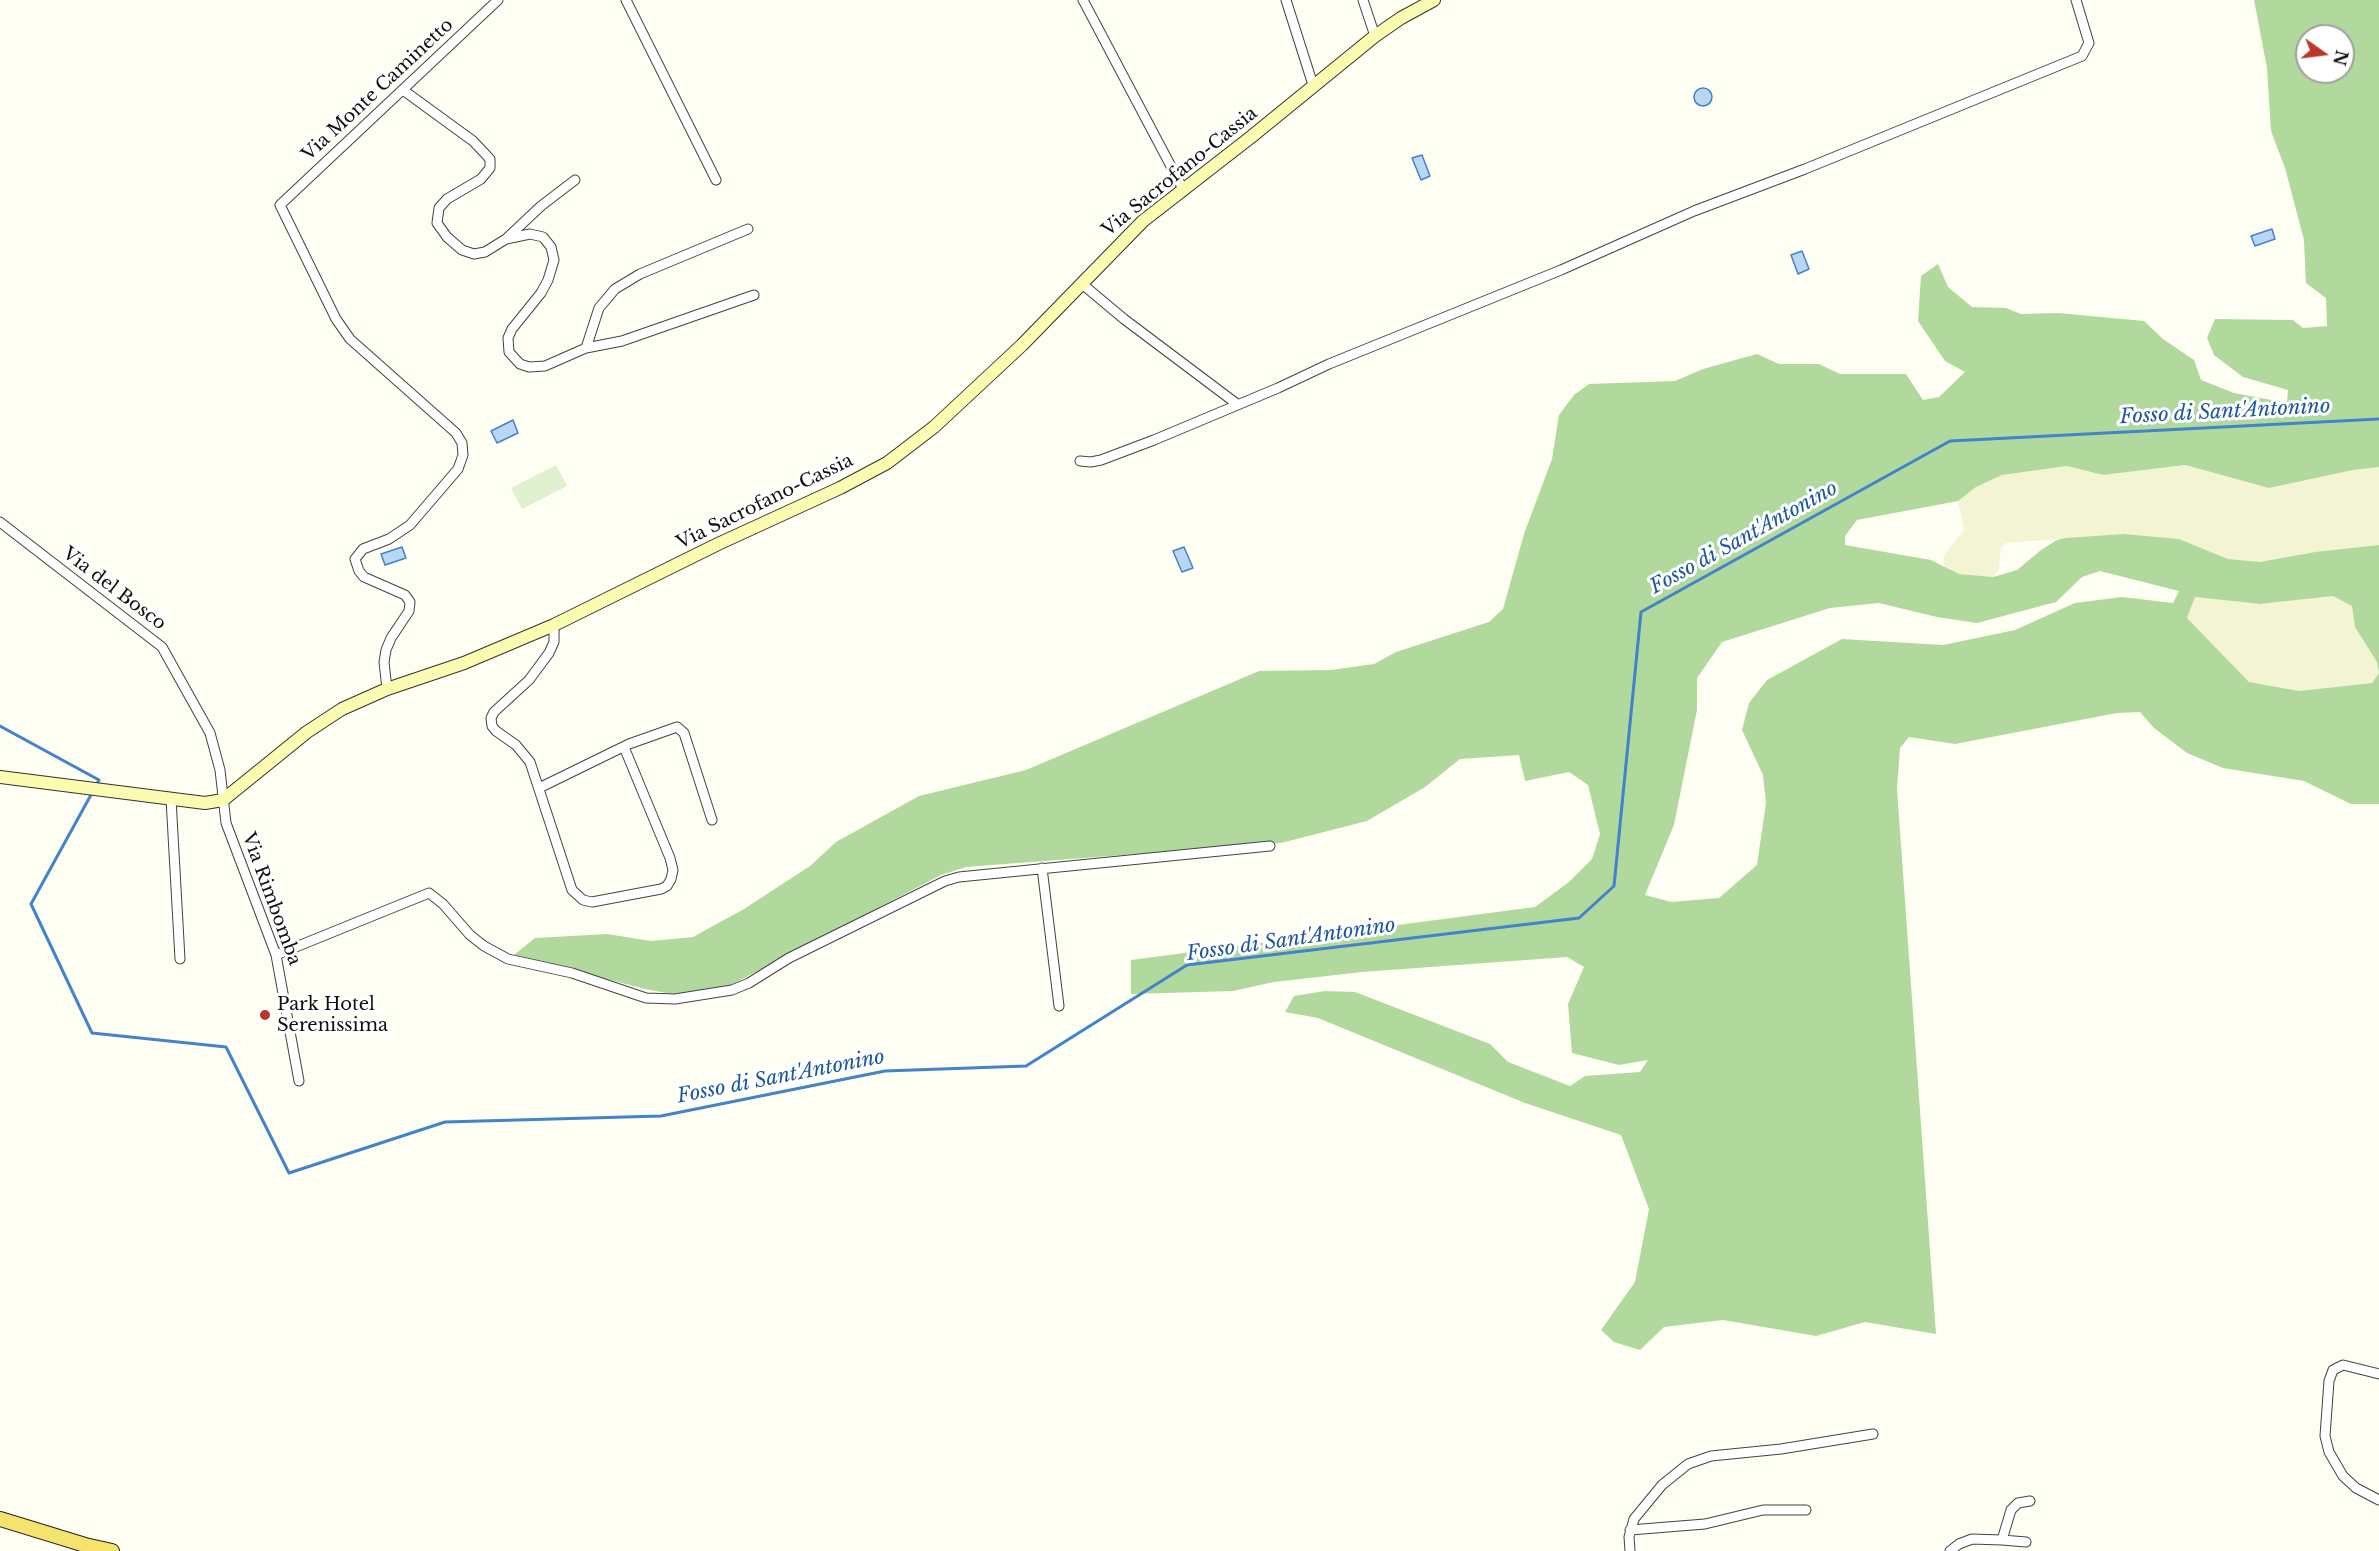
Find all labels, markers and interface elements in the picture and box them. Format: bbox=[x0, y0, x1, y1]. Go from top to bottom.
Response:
street label: Via Monte Caminetto bbox=[298, 14, 458, 166]
north arrow bbox=[2295, 24, 2355, 84]
text: N bbox=[2329, 48, 2352, 68]
street label: Via Sacrofano-Cassia bbox=[1098, 103, 1262, 241]
water label: Fosso di Sant'Antonino bbox=[2119, 394, 2331, 430]
street label: Via Sacrofano-Cassia bbox=[673, 450, 857, 554]
water label: Fosso di Sant'Antonino bbox=[1646, 476, 1842, 600]
street label: Via del Bosco bbox=[58, 543, 170, 635]
street label: Via Rimbomba bbox=[237, 830, 305, 968]
water label: Fosso di Sant'Antonino bbox=[1185, 913, 1397, 967]
place label: Park Hotel Serenissima bbox=[277, 994, 388, 1036]
marker: Park Hotel Serenissima bbox=[258, 1008, 272, 1022]
water label: Fosso di Sant'Antonino bbox=[675, 1045, 887, 1109]

